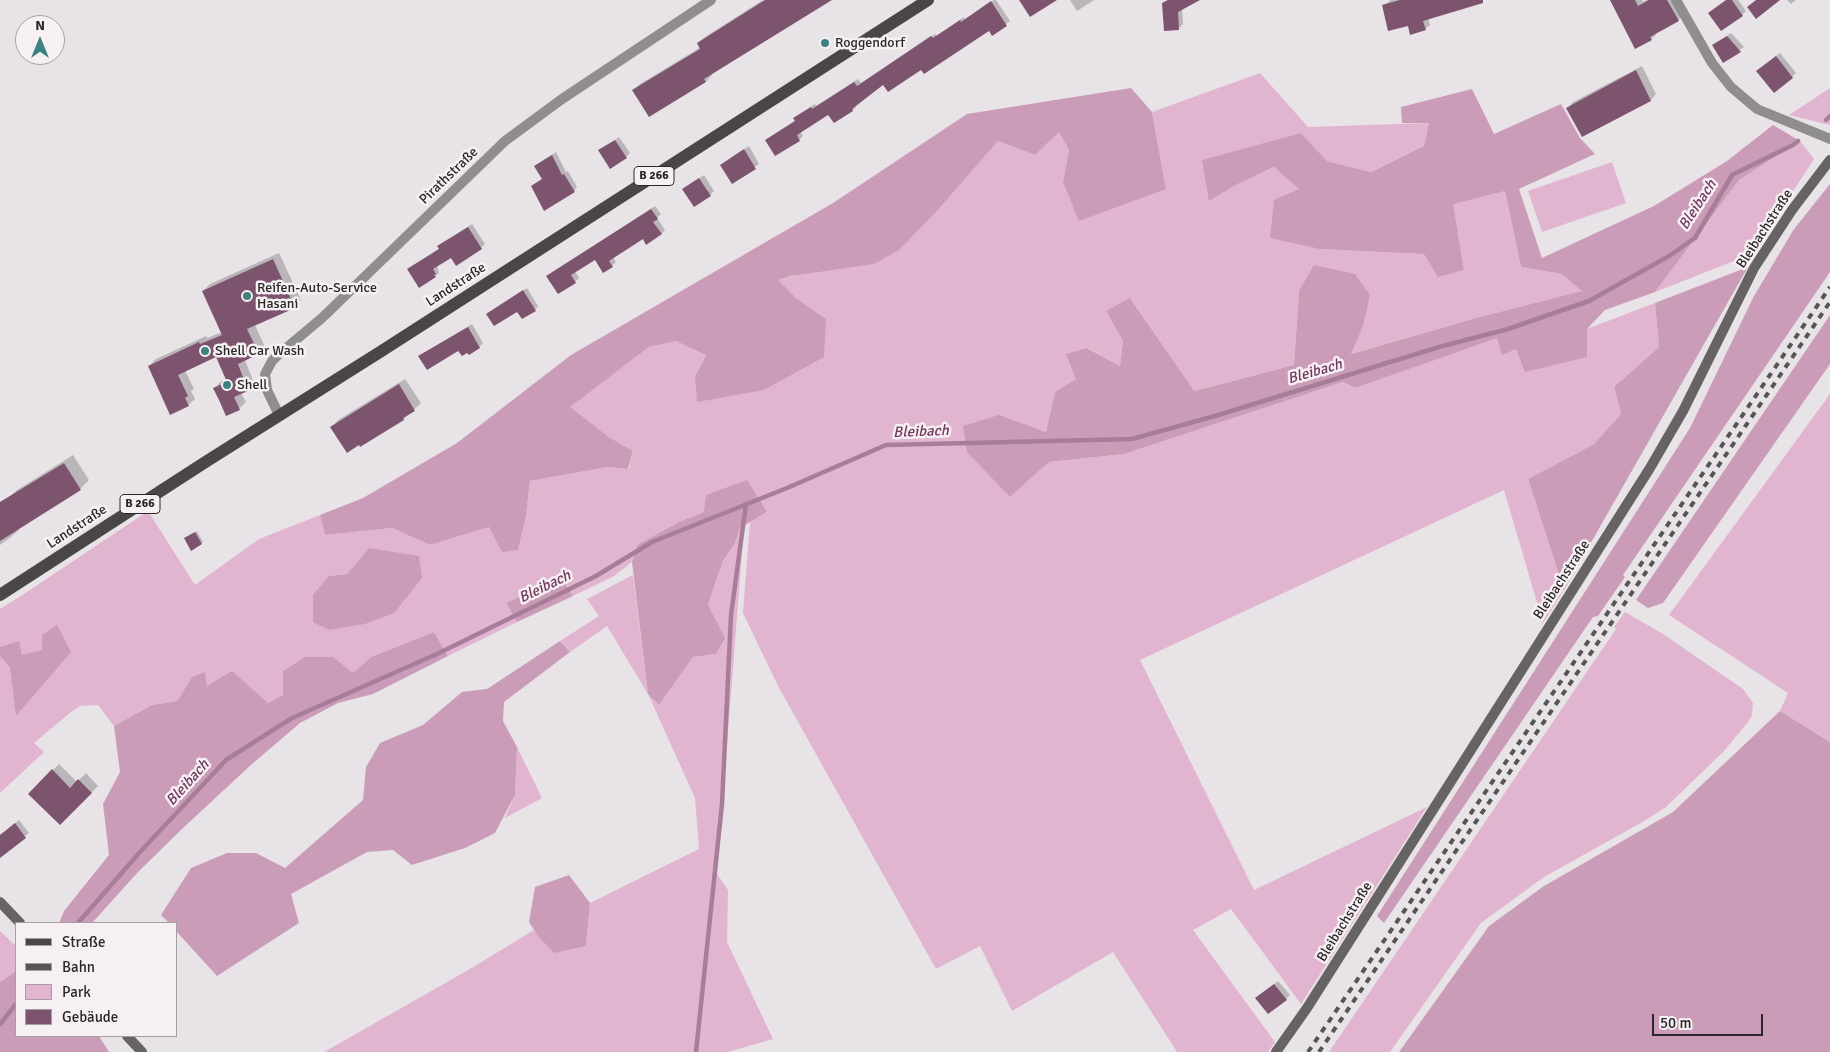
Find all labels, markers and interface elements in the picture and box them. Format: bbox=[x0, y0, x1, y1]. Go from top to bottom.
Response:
north arrow bbox=[15, 15, 65, 65]
text: N bbox=[35, 17, 45, 34]
place label: Roggendorf bbox=[835, 35, 905, 51]
marker: Roggendorf bbox=[819, 37, 831, 49]
street label: Pirathstraße bbox=[416, 144, 482, 208]
road number: B 266 bbox=[634, 167, 674, 186]
water label: Bleibach bbox=[1675, 177, 1721, 233]
street label: Bleibachstraße bbox=[1733, 186, 1797, 272]
street label: Landstraße bbox=[423, 259, 489, 311]
place label: Reifen-Auto-Service Hasani bbox=[257, 280, 377, 312]
marker: Reifen-Auto-Service Hasani bbox=[241, 290, 253, 302]
place label: Shell Car Wash bbox=[215, 343, 304, 359]
marker: Shell Car Wash bbox=[199, 345, 211, 357]
water label: Bleibach bbox=[1286, 356, 1344, 388]
place label: Shell bbox=[237, 377, 267, 393]
marker: Shell bbox=[221, 379, 233, 391]
water label: Bleibach bbox=[893, 422, 949, 442]
road number: B 266 bbox=[120, 494, 160, 514]
street label: Landstraße bbox=[44, 501, 110, 553]
street label: Bleibachstraße bbox=[1530, 537, 1594, 623]
water label: Bleibach bbox=[516, 567, 574, 607]
water label: Bleibach bbox=[163, 756, 213, 810]
street label: Bleibachstraße bbox=[1314, 879, 1376, 965]
legend bbox=[15, 922, 178, 1037]
text: Straße bbox=[62, 933, 106, 951]
text: Bahn bbox=[62, 958, 95, 976]
text: Park bbox=[62, 983, 91, 1001]
scale bar bbox=[1655, 1004, 1766, 1036]
text: Gebäude bbox=[62, 1008, 118, 1026]
text: 50 m bbox=[1660, 1014, 1691, 1032]

